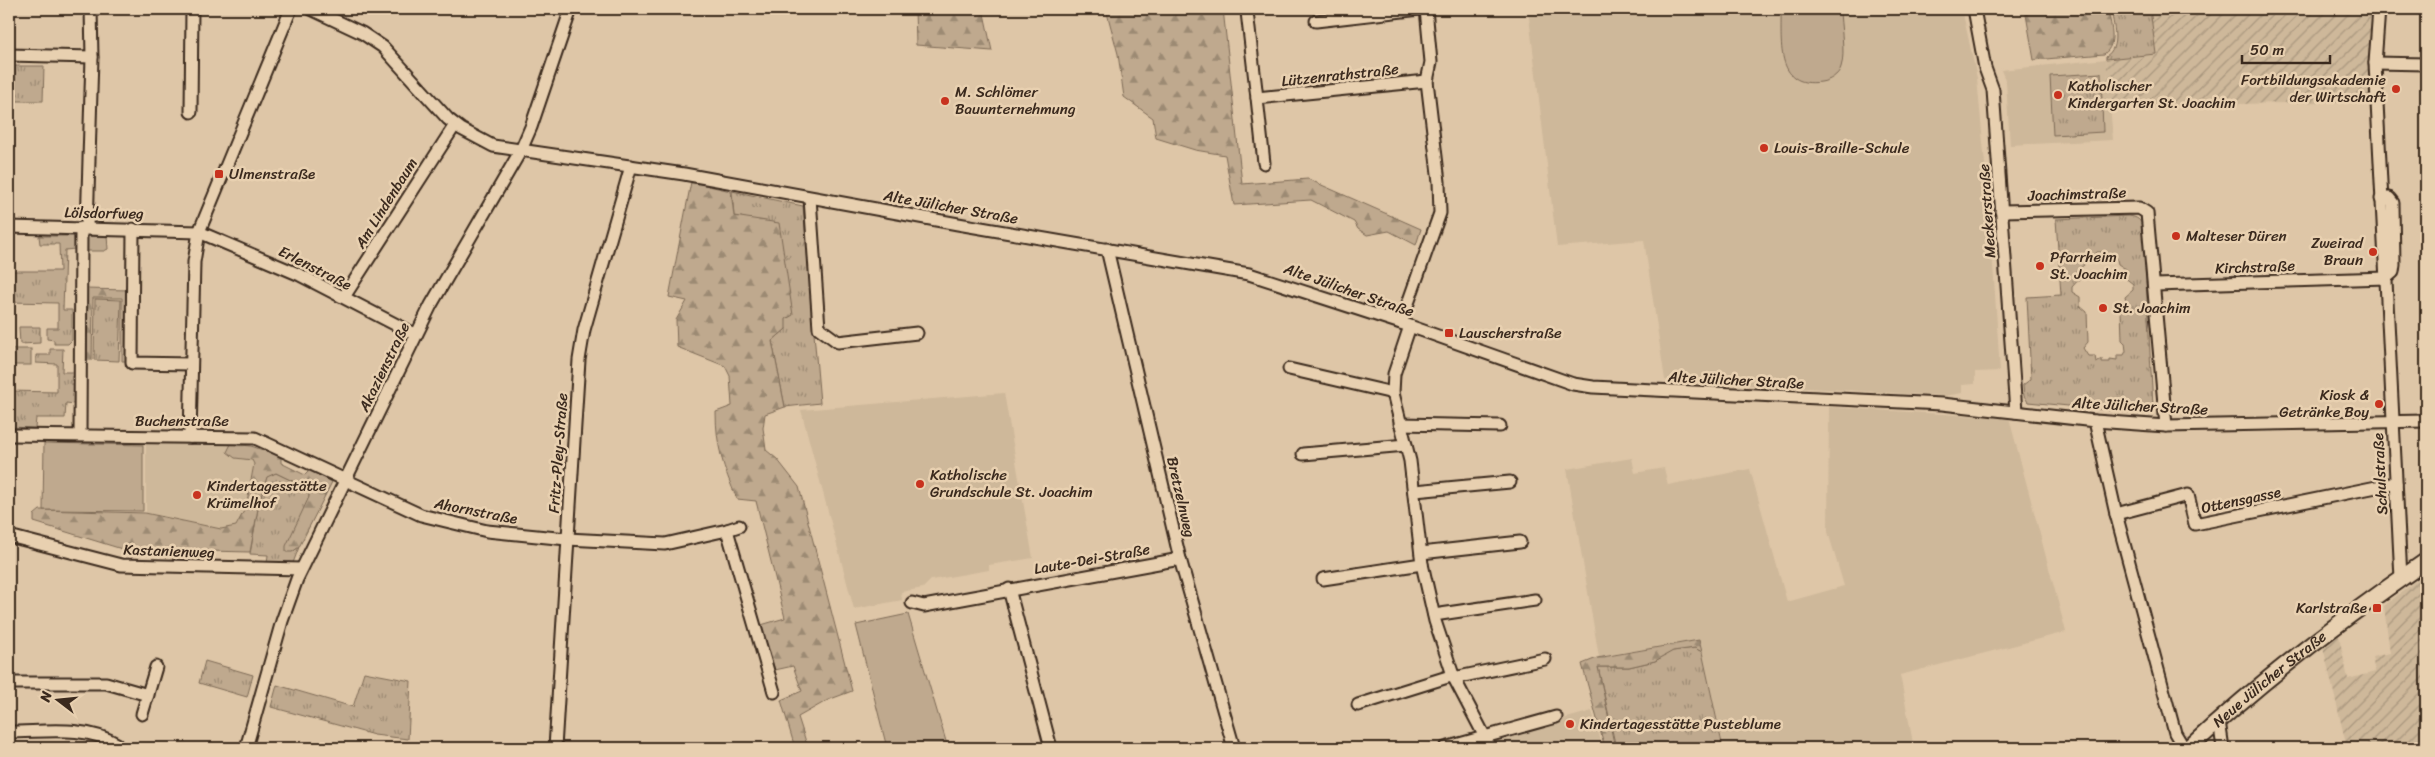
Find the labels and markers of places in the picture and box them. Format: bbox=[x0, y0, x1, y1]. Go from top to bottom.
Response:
place label: Fortbildungsakademie der Wirtschaft bbox=[2241, 67, 2386, 110]
place label: Katholischer Kindergarten St. Joachim bbox=[2068, 73, 2236, 116]
place label: M. Schlömer Bauunternehmung bbox=[955, 79, 1076, 122]
marker: Fortbildungsakademie der Wirtschaft bbox=[2390, 83, 2402, 95]
marker: Katholischer Kindergarten St. Joachim bbox=[2052, 89, 2064, 101]
marker: M. Schlömer Bauunternehmung bbox=[939, 95, 951, 107]
place label: Louis-Braille-Schule bbox=[1774, 135, 1910, 161]
marker: Louis-Braille-Schule bbox=[1758, 142, 1770, 154]
place label: Ulmenstraße bbox=[229, 161, 315, 187]
marker: Ulmenstraße bbox=[213, 168, 225, 180]
place label: Malteser Düren bbox=[2186, 223, 2287, 249]
marker: Malteser Düren bbox=[2170, 230, 2182, 242]
place label: Zweirad Braun bbox=[2311, 230, 2364, 273]
place label: Pfarrheim St. Joachim bbox=[2050, 244, 2128, 287]
marker: Zweirad Braun bbox=[2367, 246, 2379, 258]
marker: Pfarrheim St. Joachim bbox=[2034, 260, 2046, 272]
place label: St. Joachim bbox=[2113, 295, 2191, 321]
marker: St. Joachim bbox=[2097, 302, 2109, 314]
place label: Lauscherstraße bbox=[1459, 320, 1562, 346]
marker: Lauscherstraße bbox=[1443, 327, 1455, 339]
place label: Kiosk & Getränke Boy bbox=[2279, 382, 2369, 425]
marker: Kiosk & Getränke Boy bbox=[2373, 398, 2385, 410]
place label: Katholische Grundschule St. Joachim bbox=[930, 462, 1093, 505]
place label: Kindertagesstätte Krümelhof bbox=[207, 473, 327, 516]
marker: Katholische Grundschule St. Joachim bbox=[914, 478, 926, 490]
marker: Kindertagesstätte Krümelhof bbox=[191, 489, 203, 501]
place label: Karlstraße bbox=[2296, 595, 2367, 621]
marker: Karlstraße bbox=[2371, 602, 2383, 614]
place label: Kindertagesstätte Pusteblume bbox=[1580, 711, 1781, 737]
marker: Kindertagesstätte Pusteblume bbox=[1564, 718, 1576, 730]

